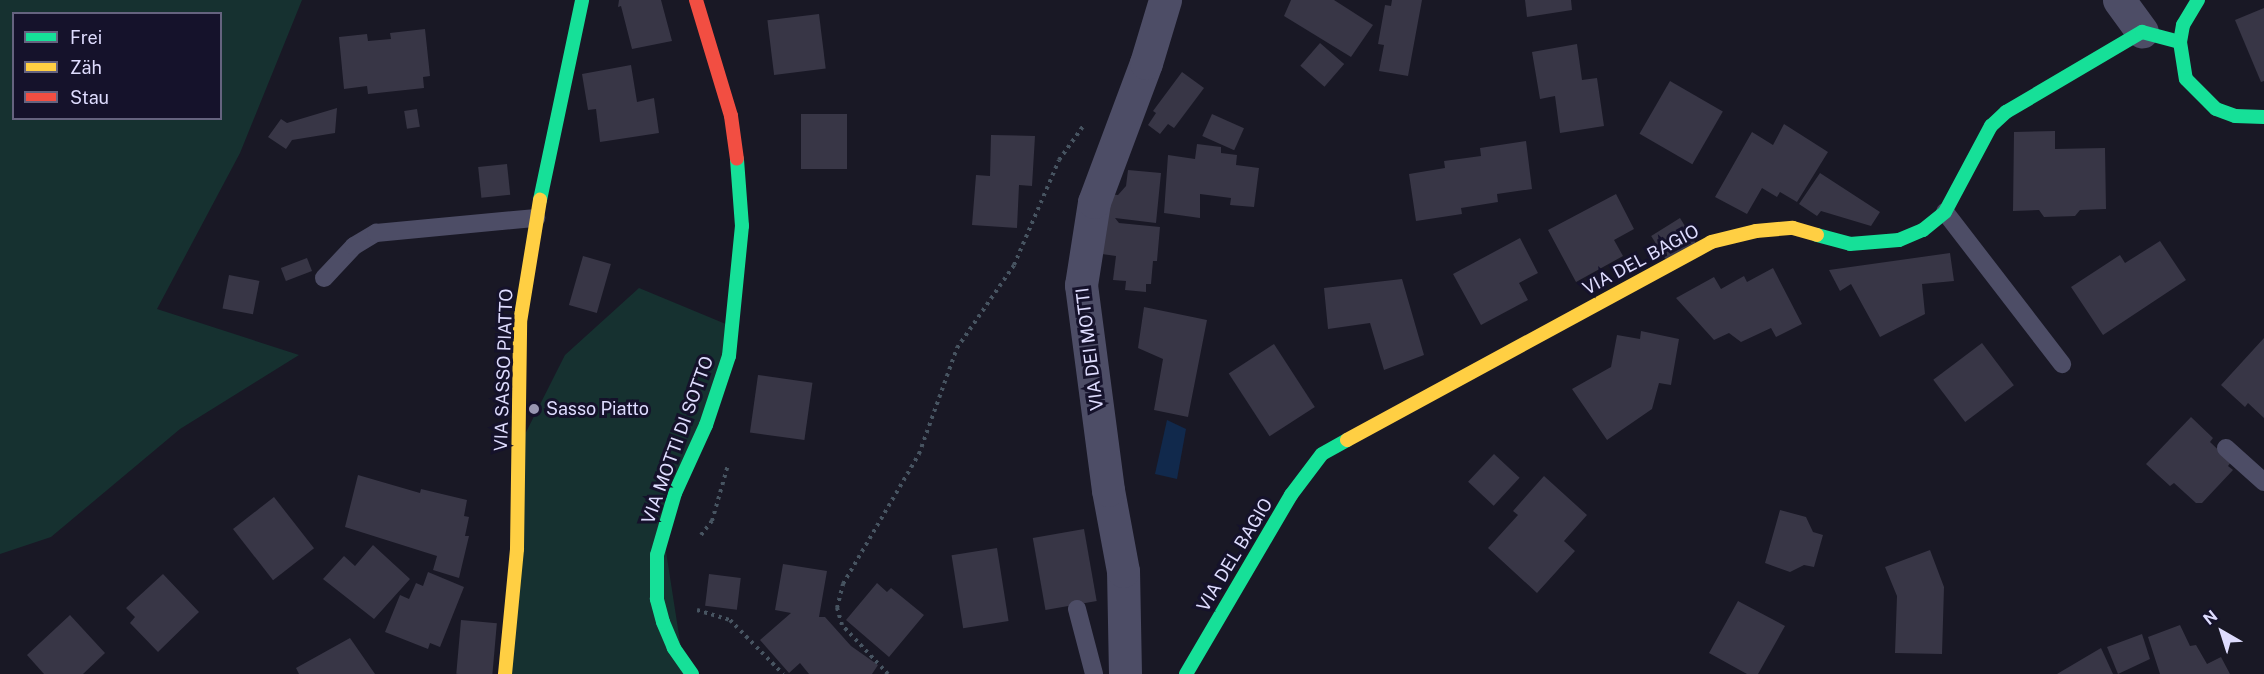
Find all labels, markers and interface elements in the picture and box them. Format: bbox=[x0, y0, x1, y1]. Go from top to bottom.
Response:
legend bbox=[12, 12, 222, 120]
text: Frei bbox=[70, 27, 102, 48]
text: Zäh bbox=[70, 57, 102, 78]
text: Stau bbox=[70, 87, 109, 108]
street label: VIA DEL BAGIO bbox=[1579, 220, 1703, 300]
street label: VIA DEI MOTTI bbox=[1072, 286, 1108, 412]
street label: VIA SASSO PIATTO bbox=[490, 288, 518, 452]
street label: VIA MOTTI DI SOTTO bbox=[638, 353, 718, 527]
place label: Sasso Piatto bbox=[546, 398, 649, 420]
marker: Sasso Piatto bbox=[527, 402, 541, 416]
street label: VIA DEL BAGIO bbox=[1193, 494, 1277, 616]
north arrow bbox=[2192, 602, 2252, 662]
text: N bbox=[2200, 606, 2221, 629]

